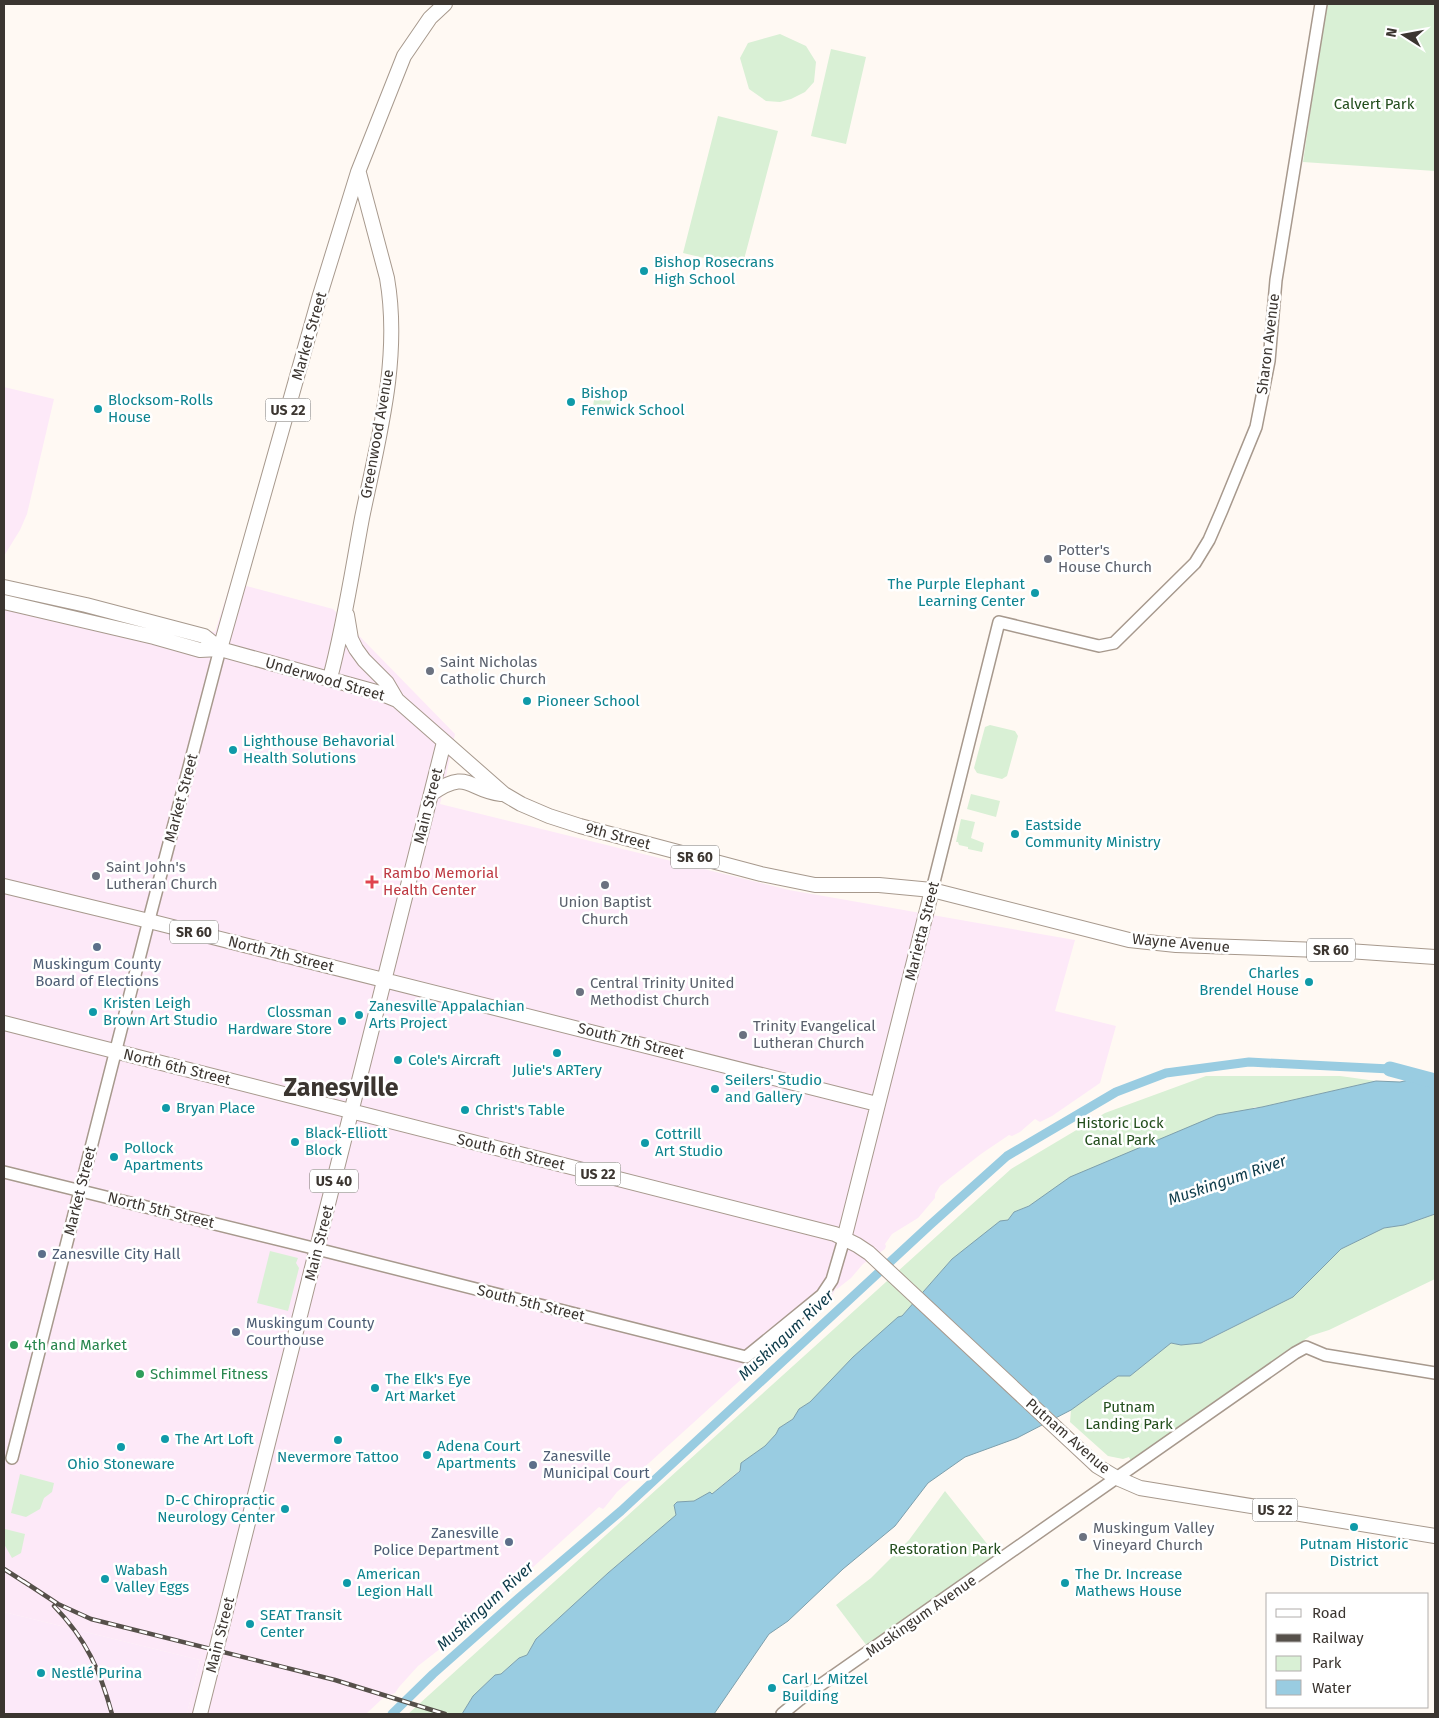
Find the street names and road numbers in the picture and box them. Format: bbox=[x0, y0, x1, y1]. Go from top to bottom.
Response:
street label: Market Street bbox=[288, 289, 330, 382]
street label: Sharon Avenue bbox=[1253, 292, 1283, 396]
street label: Greenwood Avenue bbox=[357, 368, 397, 500]
road number: US 22 bbox=[266, 398, 310, 422]
street label: Underwood Street bbox=[263, 653, 387, 705]
street label: Market Street bbox=[160, 751, 202, 844]
street label: Main Street bbox=[410, 766, 446, 846]
street label: 9th Street bbox=[583, 819, 653, 853]
road number: SR 60 bbox=[671, 846, 719, 869]
street label: Marietta Street bbox=[901, 879, 943, 982]
road number: SR 60 bbox=[170, 920, 218, 944]
street label: Wayne Avenue bbox=[1131, 930, 1231, 956]
street label: North 7th Street bbox=[226, 932, 336, 976]
road number: SR 60 bbox=[1307, 938, 1355, 962]
street label: South 7th Street bbox=[576, 1019, 687, 1063]
street label: North 6th Street bbox=[122, 1045, 233, 1089]
street label: South 6th Street bbox=[455, 1130, 567, 1174]
street label: Market Street bbox=[60, 1144, 100, 1238]
road number: US 22 bbox=[576, 1162, 620, 1186]
road number: US 40 bbox=[310, 1170, 358, 1192]
street label: North 5th Street bbox=[106, 1188, 217, 1232]
street label: Main Street bbox=[301, 1203, 337, 1283]
street label: South 5th Street bbox=[475, 1281, 587, 1325]
street label: Putnam Avenue bbox=[1022, 1394, 1114, 1478]
road number: US 22 bbox=[1252, 1498, 1298, 1522]
street label: Muskingum Avenue bbox=[862, 1571, 980, 1661]
street label: Main Street bbox=[202, 1595, 238, 1675]

